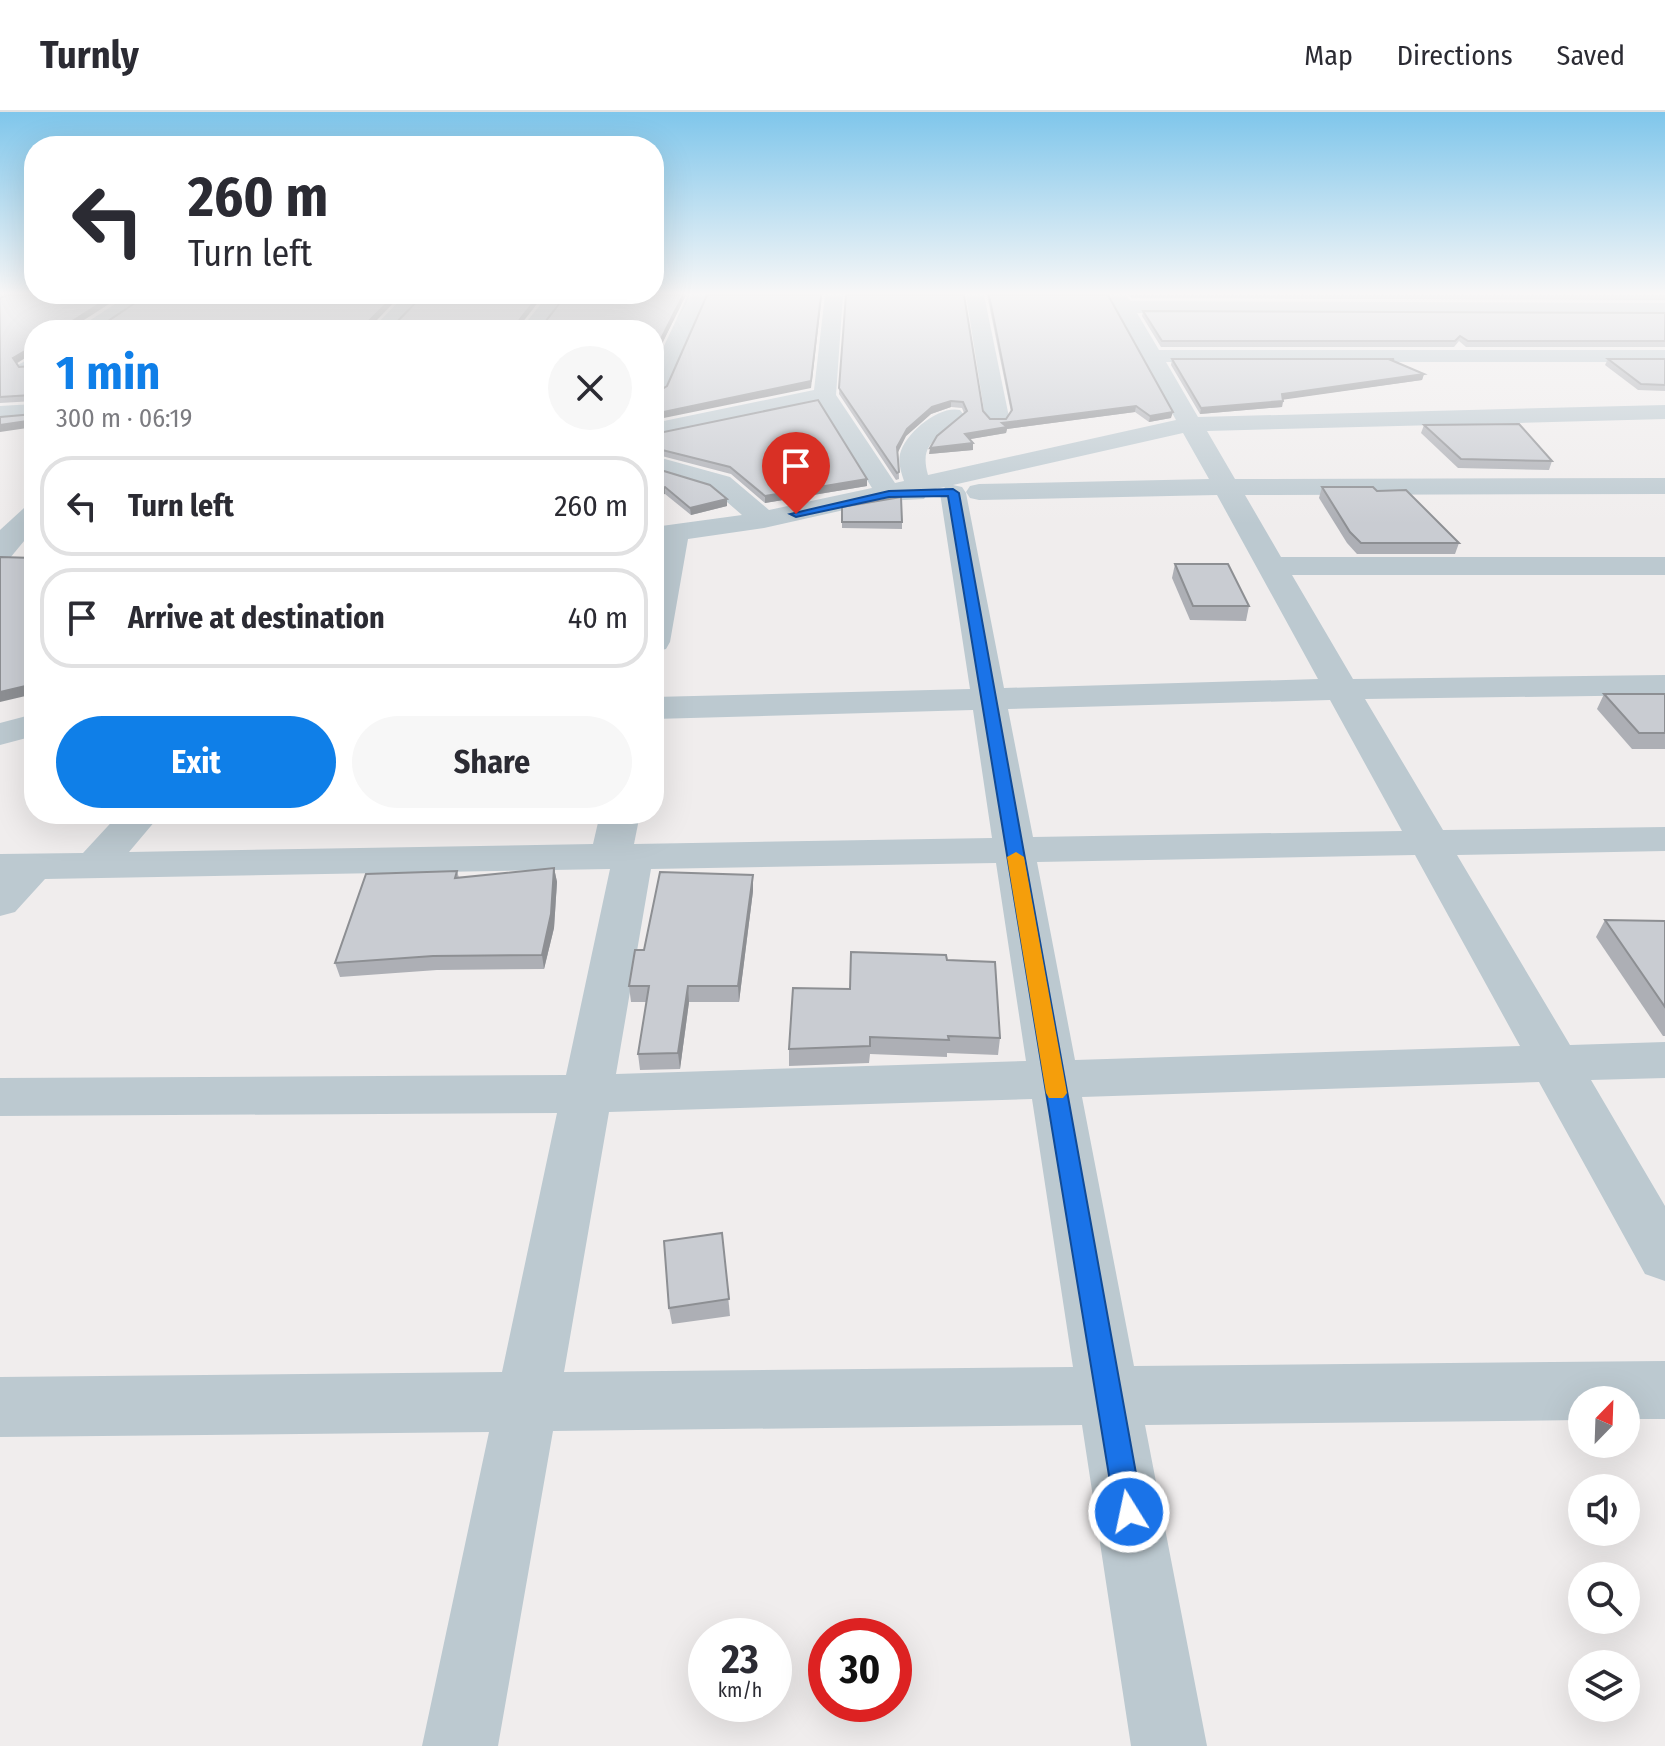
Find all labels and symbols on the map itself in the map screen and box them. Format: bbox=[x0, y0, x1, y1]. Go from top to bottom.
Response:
pin bbox=[762, 432, 830, 514]
north arrow bbox=[1568, 1386, 1640, 1458]
position arrow bbox=[1087, 1470, 1171, 1554]
speed limit sign: 30 bbox=[808, 1618, 912, 1722]

